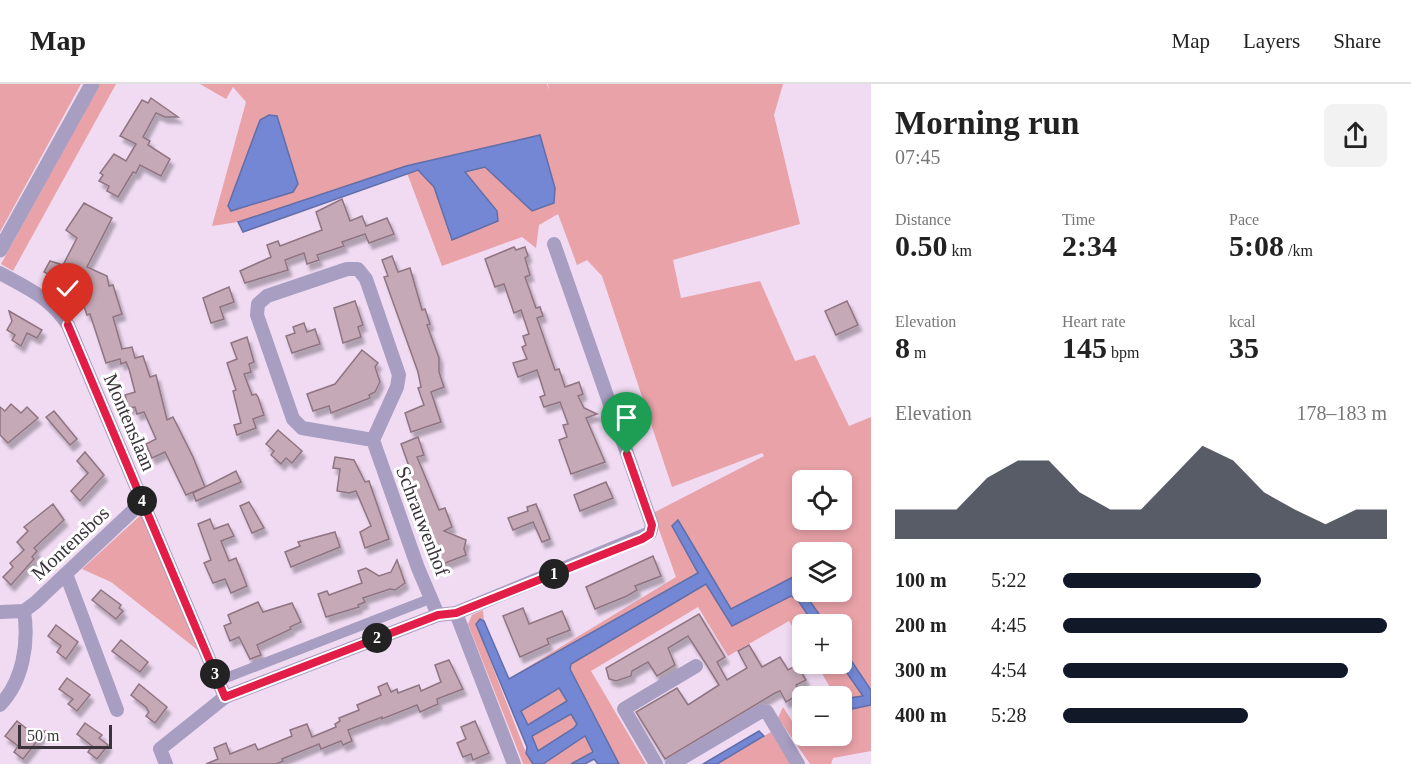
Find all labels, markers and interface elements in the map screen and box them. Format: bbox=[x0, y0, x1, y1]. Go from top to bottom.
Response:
text: Map bbox=[30, 25, 86, 56]
text: Map bbox=[1172, 29, 1210, 53]
text: Layers bbox=[1243, 29, 1300, 53]
text: Share bbox=[1333, 29, 1381, 53]
button: share bbox=[1324, 104, 1387, 167]
text: Morning run bbox=[895, 105, 1079, 141]
text: 07:45 bbox=[895, 146, 941, 168]
text: Distance bbox=[895, 211, 951, 228]
text: Time bbox=[1062, 211, 1095, 228]
text: Pace bbox=[1229, 211, 1259, 228]
text: 0.50 bbox=[895, 229, 948, 262]
text: 2:34 bbox=[1062, 229, 1117, 262]
text: 5:08 bbox=[1229, 229, 1284, 262]
text: km bbox=[948, 242, 972, 259]
text: /km bbox=[1284, 242, 1313, 259]
pin bbox=[42, 263, 93, 325]
icon: check bbox=[51, 272, 84, 305]
text: Elevation bbox=[895, 313, 956, 330]
text: Heart rate bbox=[1062, 313, 1126, 330]
text: kcal bbox=[1229, 313, 1256, 330]
text: 8 bbox=[895, 331, 910, 364]
text: 145 bbox=[1062, 331, 1107, 364]
text: 35 bbox=[1229, 331, 1259, 364]
text: m bbox=[910, 344, 926, 361]
text: bpm bbox=[1107, 344, 1139, 361]
street label: Montenslaan bbox=[100, 370, 160, 474]
pin bbox=[601, 392, 652, 454]
icon: arrive bbox=[610, 401, 643, 434]
text: Elevation bbox=[895, 402, 972, 424]
text: 178–183 m bbox=[1296, 402, 1387, 424]
street label: Schrauwenhof bbox=[392, 463, 454, 579]
map controls bbox=[792, 470, 852, 746]
button: locate bbox=[792, 470, 852, 530]
pin: 4 bbox=[127, 486, 157, 516]
text: 4 bbox=[138, 492, 146, 509]
street label: Montensbos bbox=[27, 501, 113, 584]
button: layers bbox=[792, 542, 852, 602]
pin: 1 bbox=[539, 559, 569, 589]
text: 1 bbox=[550, 565, 558, 582]
text: 100 m bbox=[895, 569, 947, 591]
text: 5:22 bbox=[991, 569, 1027, 591]
button: + bbox=[792, 614, 852, 674]
text: 200 m bbox=[895, 614, 947, 636]
text: 4:45 bbox=[991, 614, 1027, 636]
pin: 2 bbox=[362, 623, 392, 653]
text: 2 bbox=[373, 629, 381, 646]
pin: 3 bbox=[200, 659, 230, 689]
text: 300 m bbox=[895, 659, 947, 681]
text: 4:54 bbox=[991, 659, 1027, 681]
text: 3 bbox=[211, 665, 219, 682]
button: − bbox=[792, 686, 852, 746]
text: 400 m bbox=[895, 704, 947, 726]
text: 5:28 bbox=[991, 704, 1027, 726]
scale bar bbox=[18, 722, 112, 750]
text: 50 m bbox=[27, 727, 59, 744]

